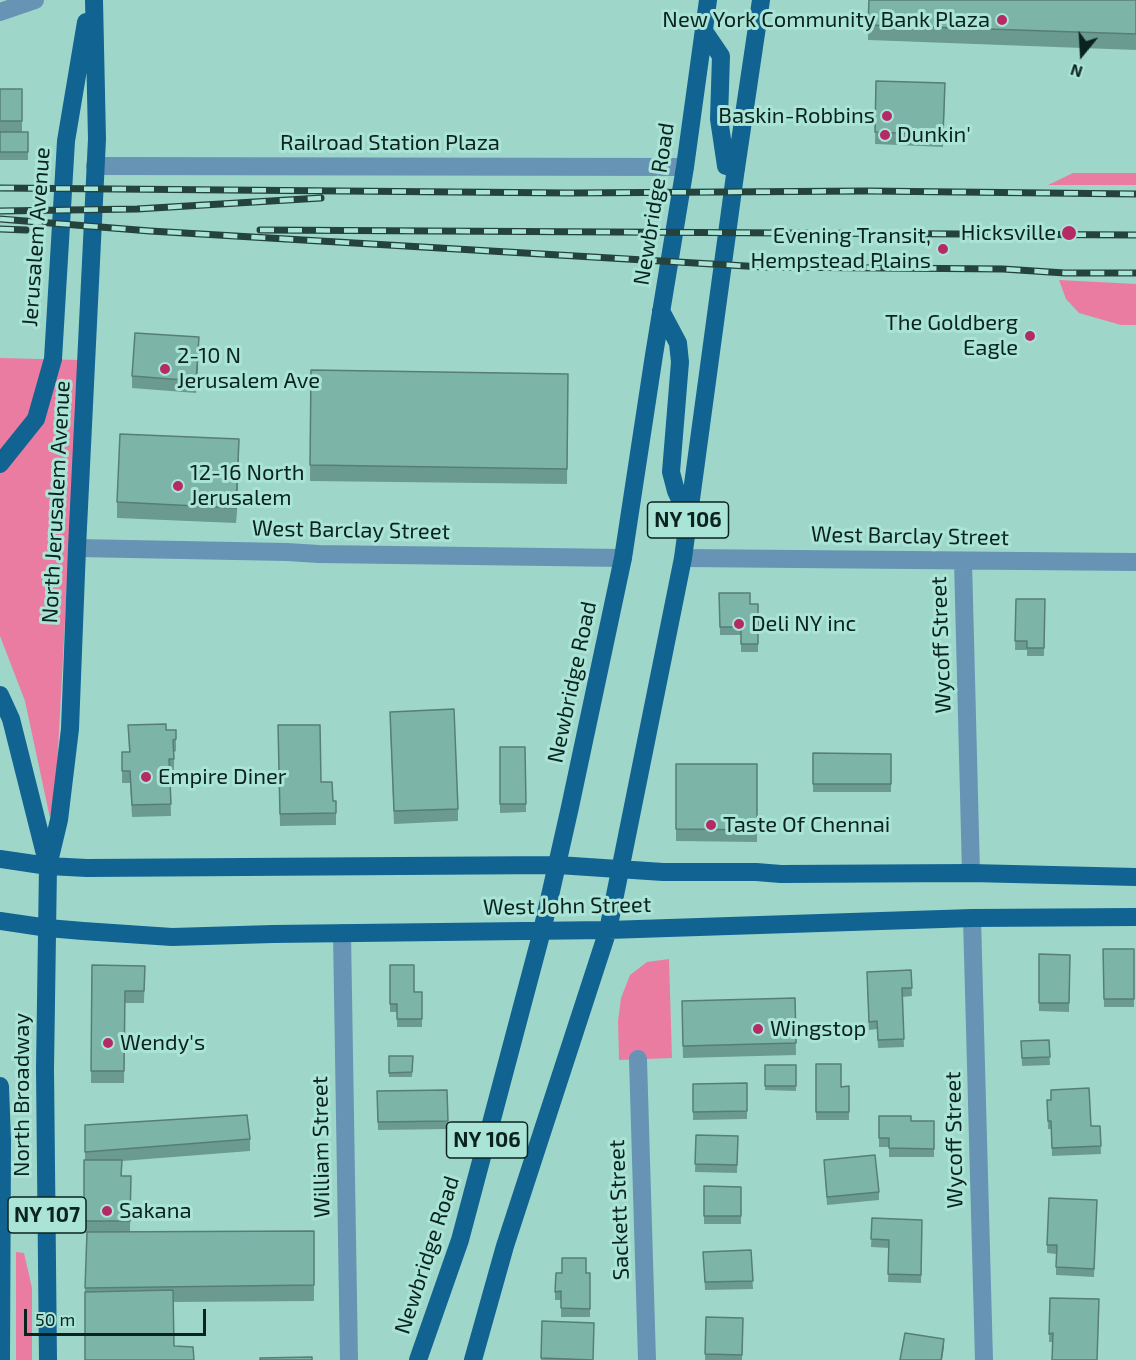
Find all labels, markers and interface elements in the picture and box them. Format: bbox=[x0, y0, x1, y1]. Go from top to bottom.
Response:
place label: New York Community Bank Plaza bbox=[662, 7, 990, 33]
marker: New York Community Bank Plaza bbox=[995, 13, 1009, 27]
north arrow bbox=[1052, 24, 1112, 84]
text: N bbox=[1068, 61, 1085, 82]
place label: Baskin-Robbins bbox=[718, 103, 875, 129]
marker: Baskin-Robbins bbox=[880, 109, 894, 123]
street label: Newbridge Road bbox=[628, 121, 680, 287]
place label: Dunkin' bbox=[897, 122, 971, 148]
marker: Dunkin' bbox=[878, 128, 892, 142]
street label: Railroad Station Plaza bbox=[280, 130, 500, 156]
street label: Jerusalem Avenue bbox=[17, 146, 55, 328]
place label: Hicksville bbox=[961, 220, 1056, 246]
place label: Evening Transit, Hempstead Plains bbox=[750, 223, 931, 274]
marker: Hicksville bbox=[1060, 224, 1078, 242]
marker: Evening Transit, Hempstead Plains bbox=[936, 242, 950, 256]
place label: The Goldberg Eagle bbox=[885, 310, 1018, 362]
marker: The Goldberg Eagle bbox=[1023, 329, 1037, 343]
place label: 2-10 N Jerusalem Ave bbox=[177, 343, 320, 394]
marker: 2-10 N Jerusalem Ave bbox=[158, 362, 172, 376]
street label: North Jerusalem Avenue bbox=[36, 380, 76, 624]
place label: 12-16 North Jerusalem bbox=[190, 460, 305, 512]
marker: 12-16 North Jerusalem bbox=[171, 479, 185, 493]
road number: NY 106 bbox=[648, 502, 728, 538]
street label: West Barclay Street bbox=[252, 515, 450, 545]
street label: West Barclay Street bbox=[811, 521, 1009, 551]
street label: Wycoff Street bbox=[925, 576, 957, 714]
street label: Newbridge Road bbox=[542, 599, 602, 765]
place label: Deli NY inc bbox=[751, 611, 856, 637]
marker: Deli NY inc bbox=[732, 617, 746, 631]
place label: Empire Diner bbox=[158, 764, 287, 790]
marker: Empire Diner bbox=[139, 770, 153, 784]
place label: Taste Of Chennai bbox=[723, 812, 890, 838]
marker: Taste Of Chennai bbox=[704, 818, 718, 832]
street label: West John Street bbox=[483, 891, 651, 921]
street label: North Broadway bbox=[9, 1013, 35, 1177]
place label: Wingstop bbox=[770, 1016, 866, 1042]
marker: Wingstop bbox=[751, 1022, 765, 1036]
place label: Wendy's bbox=[120, 1030, 205, 1056]
marker: Wendy's bbox=[101, 1036, 115, 1050]
street label: Wycoff Street bbox=[940, 1071, 968, 1209]
street label: William Street bbox=[307, 1076, 335, 1218]
road number: NY 106 bbox=[446, 1122, 528, 1158]
street label: Sackett Street bbox=[603, 1139, 635, 1281]
street label: Newbridge Road bbox=[389, 1173, 465, 1337]
road number: NY 107 bbox=[8, 1197, 86, 1233]
place label: Sakana bbox=[119, 1198, 192, 1224]
marker: Sakana bbox=[100, 1204, 114, 1218]
scale bar bbox=[27, 1297, 208, 1335]
text: 50 m bbox=[35, 1308, 75, 1330]

